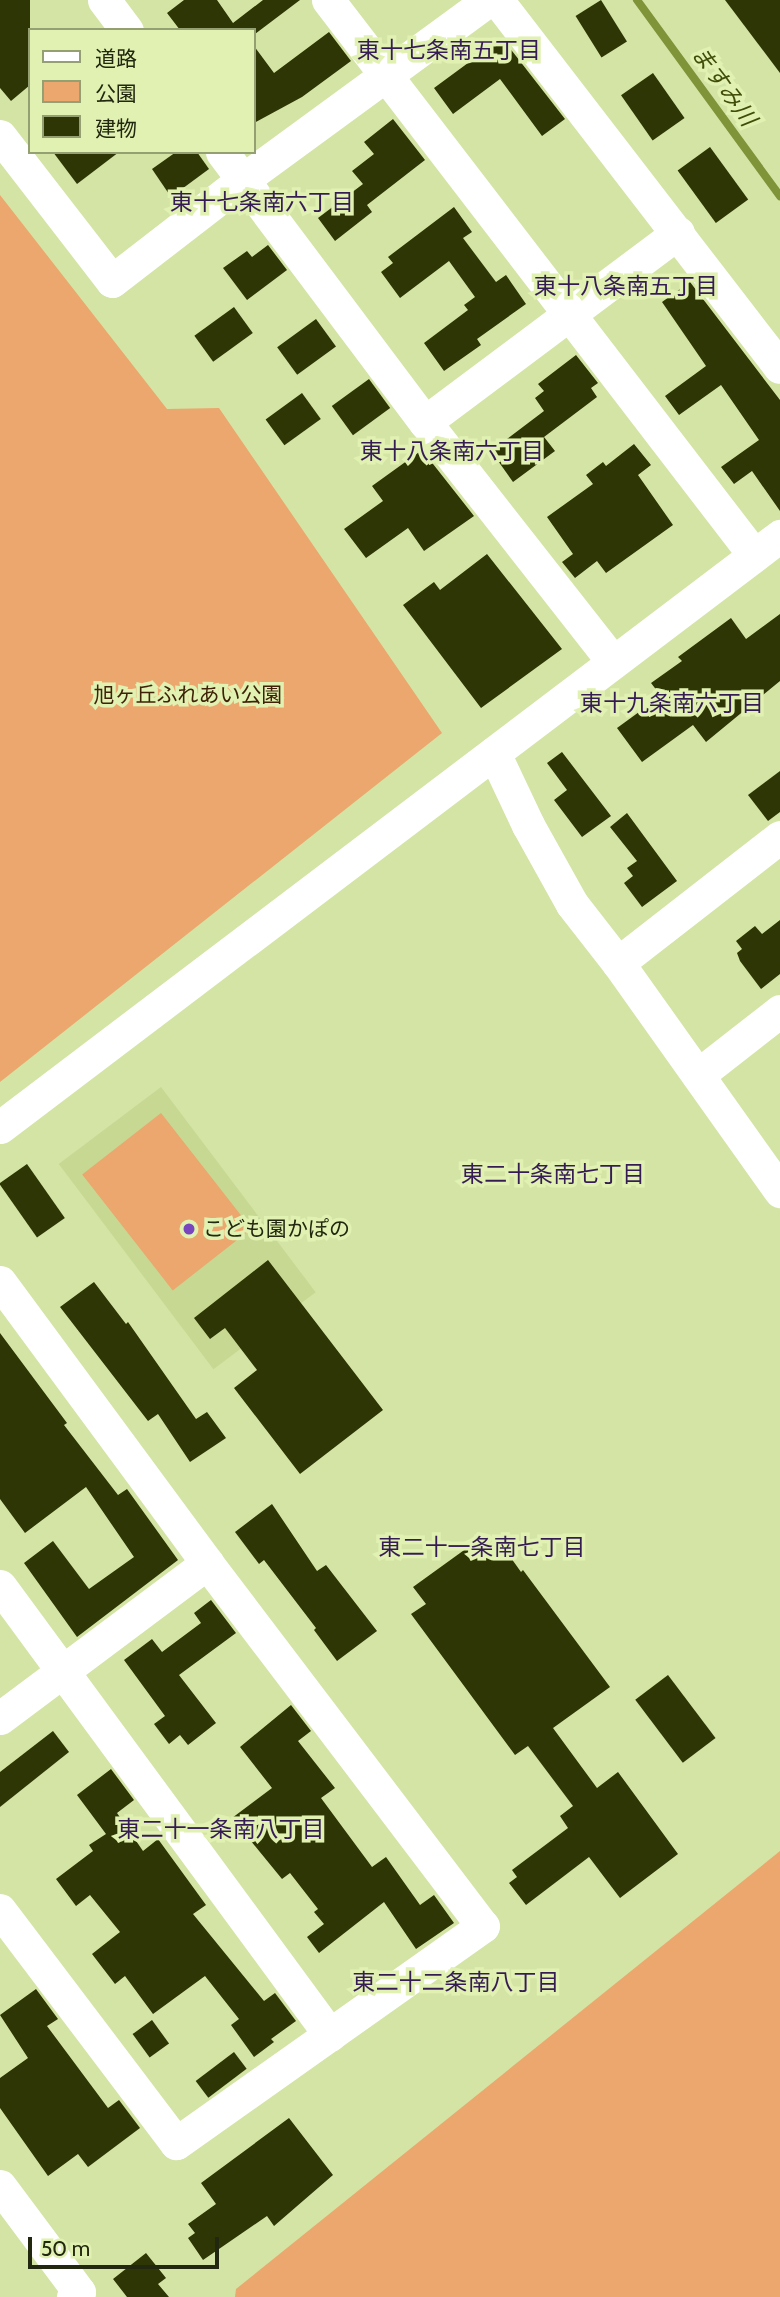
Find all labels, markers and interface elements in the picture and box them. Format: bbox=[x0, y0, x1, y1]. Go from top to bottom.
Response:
legend bbox=[28, 28, 256, 154]
district label: 東十七条南五丁目 bbox=[357, 36, 541, 64]
water label: ますみ川 bbox=[686, 41, 762, 131]
text: 道路 bbox=[95, 46, 137, 71]
text: 公園 bbox=[95, 81, 137, 106]
text: 建物 bbox=[95, 116, 137, 141]
district label: 東十七条南六丁目 bbox=[170, 188, 354, 216]
district label: 東十八条南五丁目 bbox=[534, 272, 718, 300]
district label: 東十八条南六丁目 bbox=[360, 437, 544, 465]
park label: 旭ヶ丘ふれあい公園 bbox=[94, 682, 282, 708]
district label: 東十九条南六丁目 bbox=[580, 689, 764, 717]
district label: 東二十条南七丁目 bbox=[461, 1160, 645, 1188]
place label: こども園かぽの bbox=[203, 1216, 350, 1242]
marker: こども園かぽの bbox=[181, 1221, 197, 1237]
district label: 東二十一条南七丁目 bbox=[379, 1533, 585, 1561]
district label: 東二十一条南八丁目 bbox=[118, 1815, 324, 1843]
district label: 東二十二条南八丁目 bbox=[353, 1968, 559, 1996]
scale bar bbox=[32, 2224, 222, 2268]
text: 50 m bbox=[41, 2236, 90, 2261]

